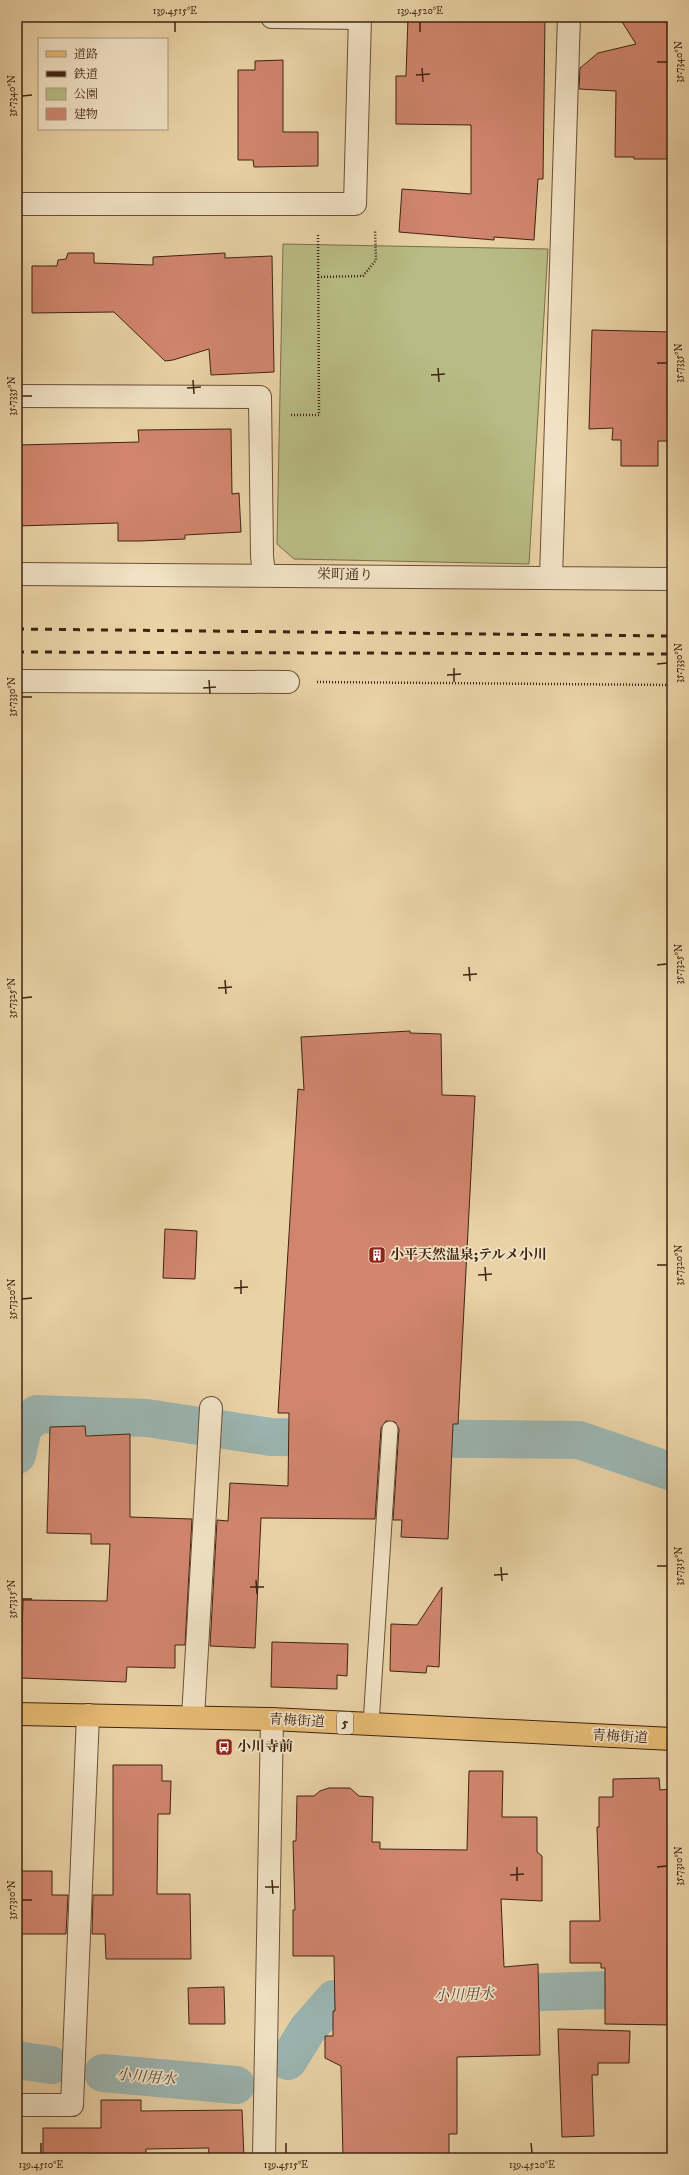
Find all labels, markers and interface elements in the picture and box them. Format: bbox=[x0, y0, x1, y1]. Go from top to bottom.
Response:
text: 139.4515°E bbox=[153, 5, 197, 17]
text: 139.4520°E bbox=[397, 5, 443, 17]
legend bbox=[38, 38, 168, 130]
text: 35.7340°N bbox=[673, 41, 685, 83]
text: 道路 bbox=[74, 47, 98, 62]
text: 鉄道 bbox=[73, 67, 98, 82]
text: 35.7340°N bbox=[6, 75, 18, 117]
text: 公園 bbox=[74, 87, 98, 102]
text: 建物 bbox=[74, 107, 98, 122]
text: 35.7335°N bbox=[673, 343, 685, 383]
text: 35.7335°N bbox=[6, 376, 18, 416]
street label: 栄町通り bbox=[317, 566, 373, 584]
text: 35.7330°N bbox=[673, 643, 685, 683]
text: 35.7330°N bbox=[6, 677, 18, 717]
text: 35.7325°N bbox=[673, 944, 685, 984]
text: 35.7325°N bbox=[6, 978, 18, 1018]
building icon: 小平天然温泉;テルメ小川 bbox=[367, 1245, 387, 1265]
text: 35.7320°N bbox=[673, 1245, 685, 1285]
place label: 小平天然温泉;テルメ小川 bbox=[390, 1246, 547, 1264]
text: 35.7320°N bbox=[6, 1279, 18, 1319]
text: 35.7315°N bbox=[673, 1546, 685, 1586]
text: 35.7315°N bbox=[6, 1579, 18, 1619]
street label: 青梅街道 bbox=[269, 1711, 325, 1731]
road number: 5 bbox=[337, 1712, 353, 1734]
street label: 青梅街道 bbox=[592, 1727, 648, 1747]
bus stop icon: 小川寺前 bbox=[214, 1737, 234, 1757]
place label: 小川寺前 bbox=[237, 1738, 293, 1756]
text: 35.7310°N bbox=[673, 1846, 685, 1886]
text: 35.7310°N bbox=[6, 1880, 18, 1920]
water label: 小川用水 bbox=[434, 1984, 496, 2006]
water label: 小川用水 bbox=[115, 2065, 179, 2089]
text: 139.4510°E bbox=[19, 2159, 63, 2171]
text: 139.4515°E bbox=[264, 2159, 308, 2171]
text: 139.4520°E bbox=[509, 2159, 555, 2171]

